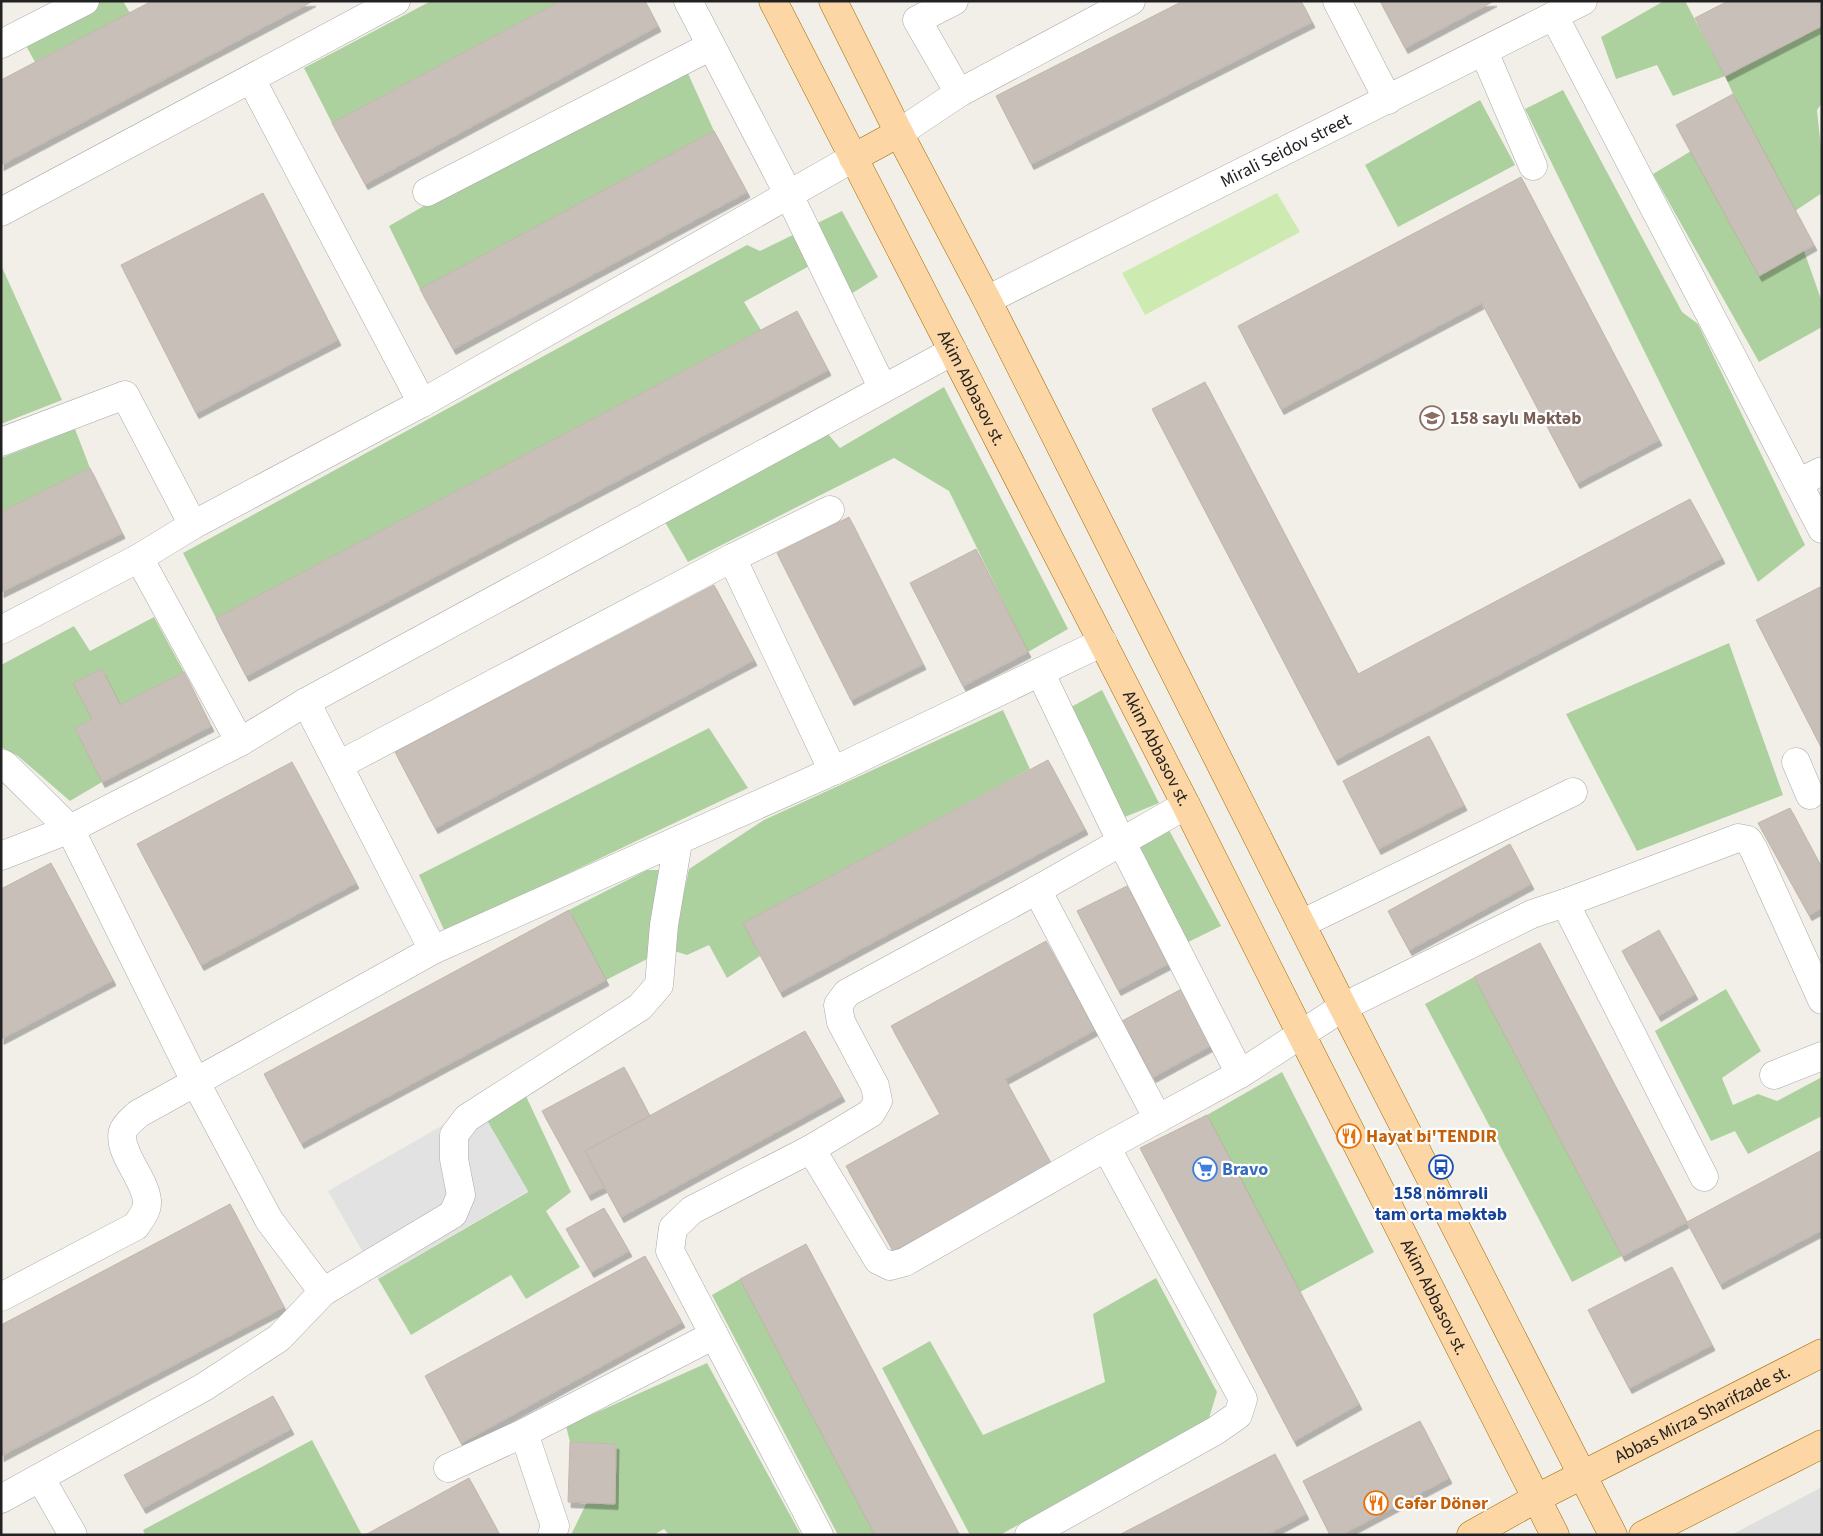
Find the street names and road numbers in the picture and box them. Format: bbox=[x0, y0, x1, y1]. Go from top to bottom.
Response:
street label: Mirali Seidov street bbox=[1216, 107, 1355, 194]
street label: Akim Abbasov st. bbox=[931, 326, 1012, 451]
street label: Akim Abbasov st. bbox=[1116, 686, 1197, 811]
street label: Akim Abbasov st. bbox=[1394, 1235, 1474, 1360]
street label: Abbas Mirza Sharifzade st. bbox=[1610, 1359, 1795, 1470]

